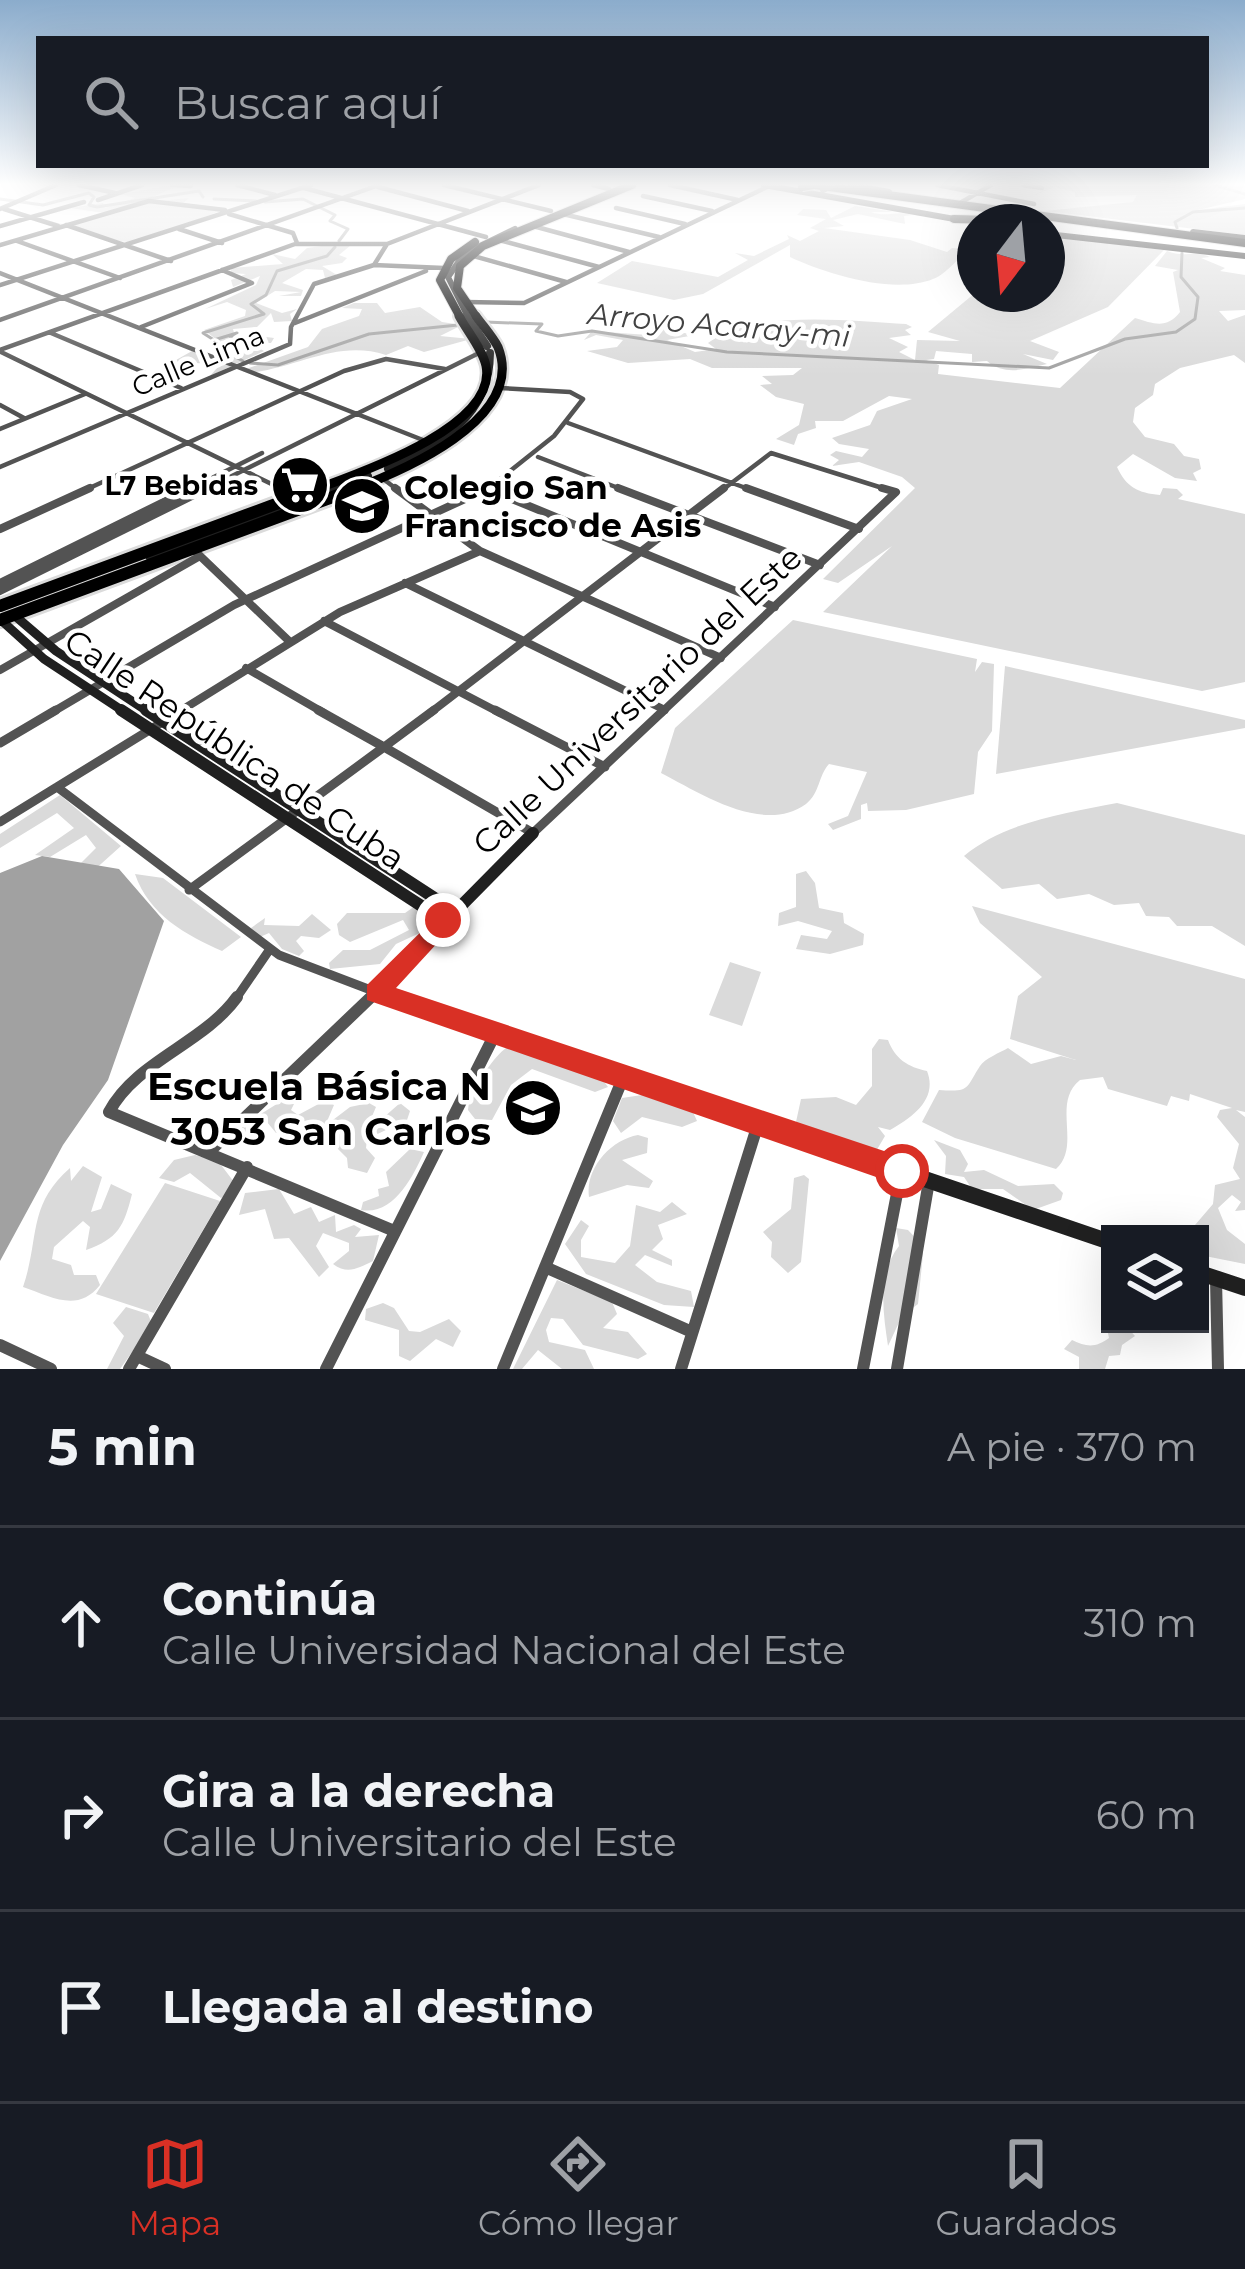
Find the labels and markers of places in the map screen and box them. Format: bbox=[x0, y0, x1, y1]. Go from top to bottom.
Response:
supermarket icon: L7 Bebidas bbox=[269, 454, 331, 516]
place label: Colegio San Francisco de Asis bbox=[404, 467, 701, 545]
place label: L7 Bebidas bbox=[105, 469, 258, 502]
school or university icon: Colegio San Francisco de Asis bbox=[331, 475, 393, 537]
place label: Escuela Básica N 3053 San Carlos bbox=[147, 1062, 491, 1155]
school or university icon: Escuela Básica N 3053 San Carlos bbox=[502, 1077, 564, 1139]

